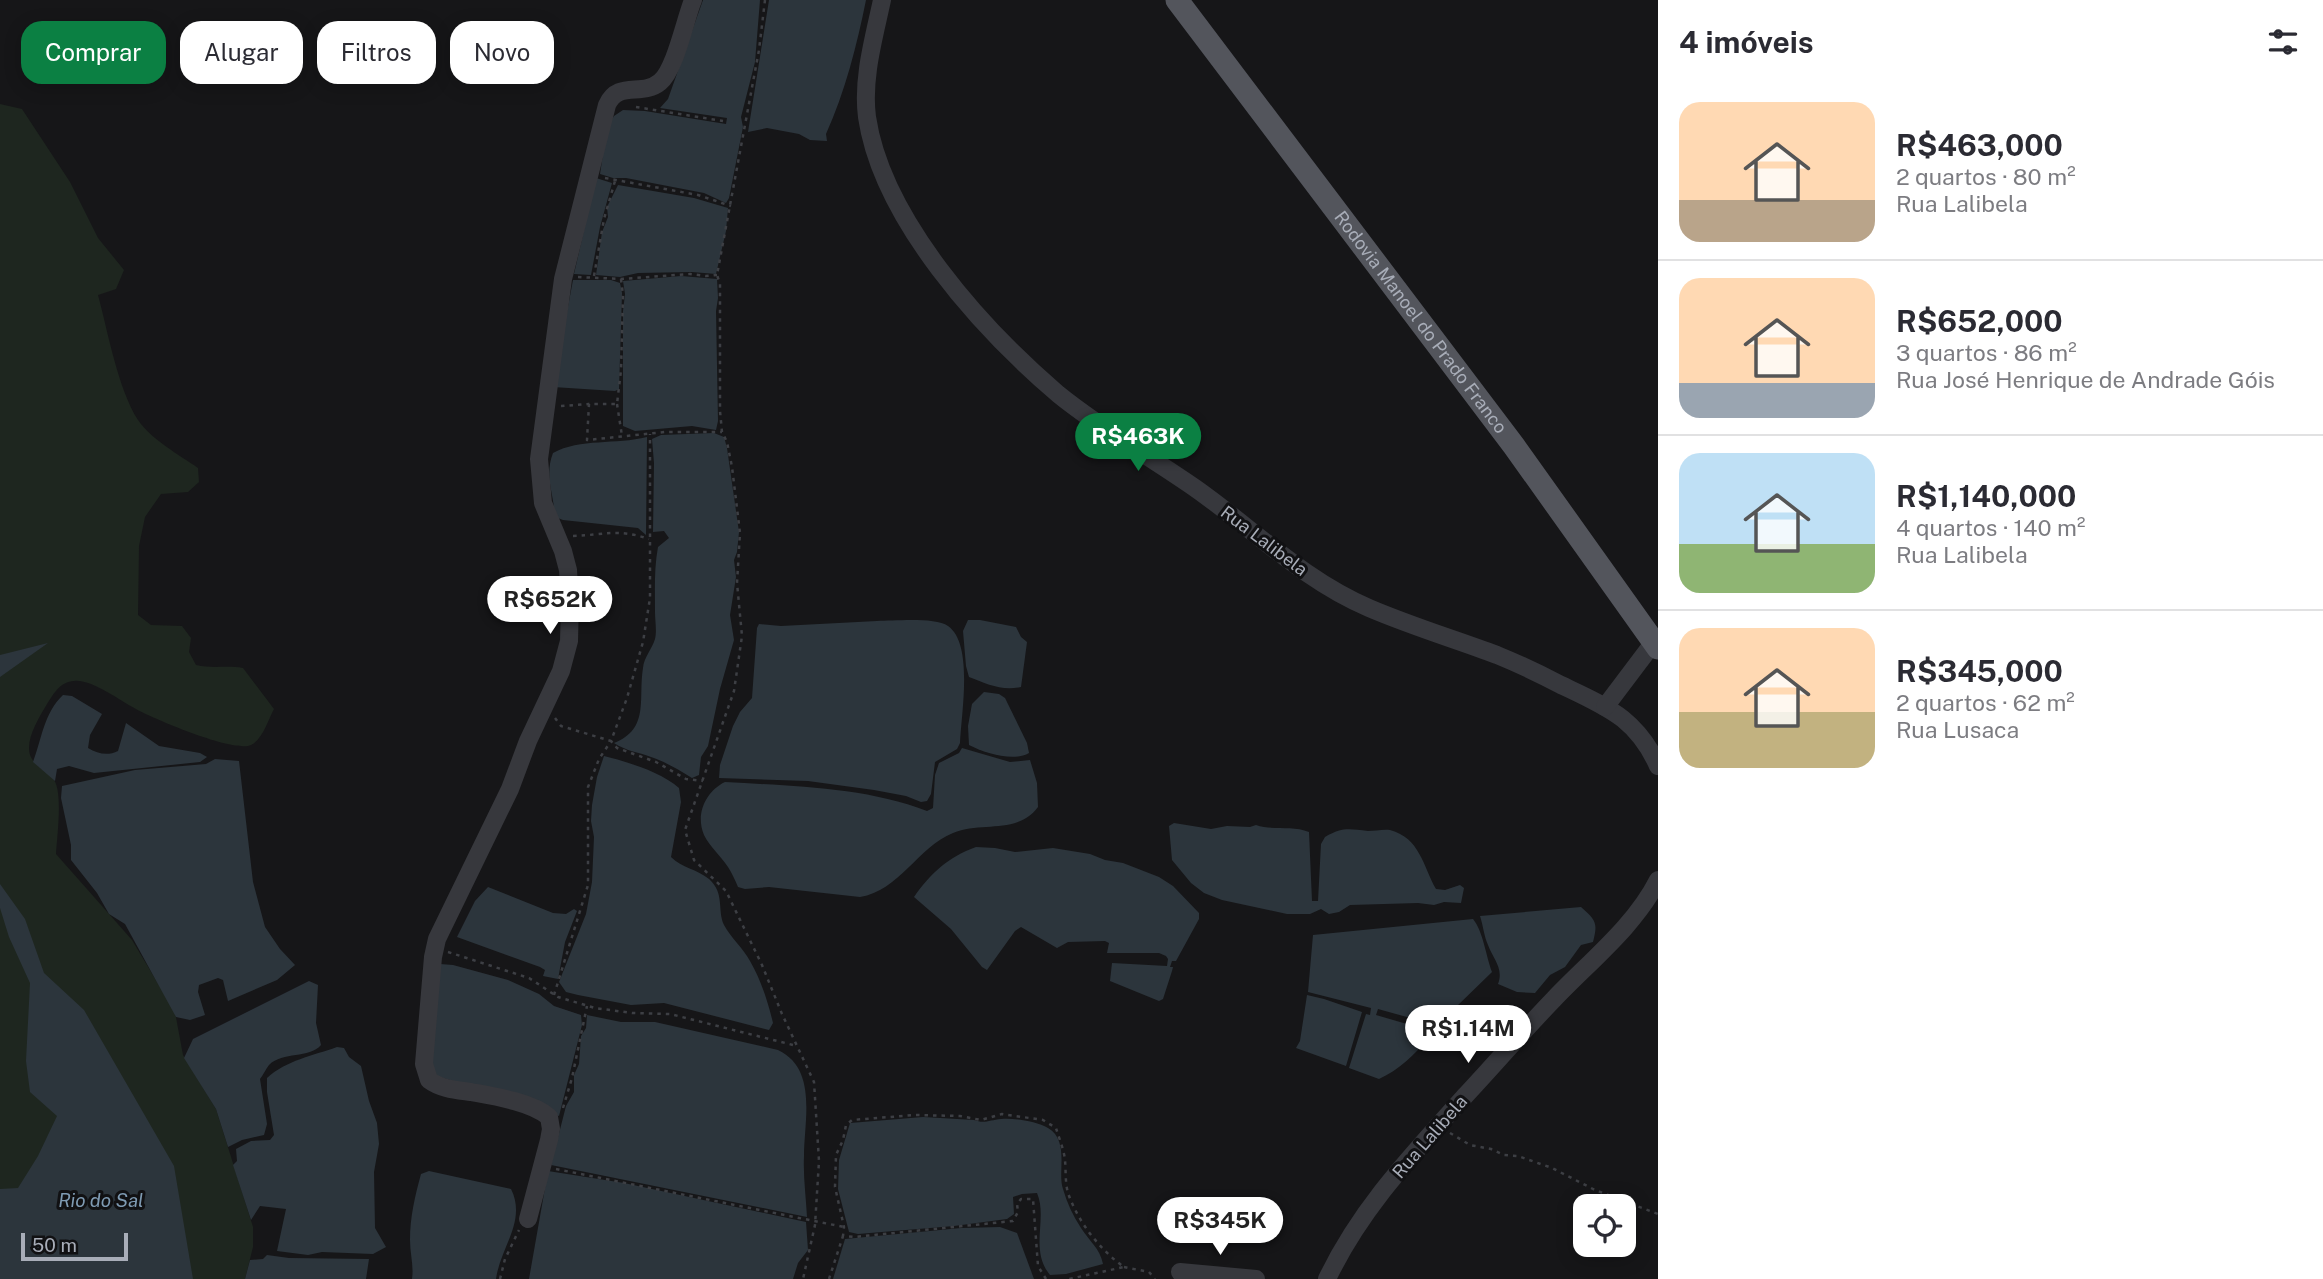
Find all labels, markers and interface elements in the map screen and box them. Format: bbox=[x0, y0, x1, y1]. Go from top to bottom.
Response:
chip: Comprar bbox=[21, 21, 166, 84]
chip: Alugar bbox=[180, 21, 303, 84]
chip: Filtros bbox=[317, 21, 436, 84]
chip: Novo bbox=[450, 21, 554, 84]
icon: filters bbox=[2264, 23, 2302, 61]
text: 4 imóveis bbox=[1679, 24, 1814, 60]
text: R$463,000 bbox=[1896, 127, 2063, 163]
icon: home bbox=[1735, 130, 1819, 214]
text: 2 quartos · 80 m² bbox=[1896, 163, 2076, 190]
text: Rua Lalibela bbox=[1896, 190, 2028, 217]
street label: Rodovia Manoel do Prado Franco bbox=[1330, 207, 1512, 437]
text: R$652,000 bbox=[1896, 303, 2063, 339]
icon: home bbox=[1735, 306, 1819, 390]
text: 3 quartos · 86 m² bbox=[1896, 339, 2077, 366]
text: Rua José Henrique de Andrade Góis bbox=[1896, 366, 2275, 393]
pin: R$463K bbox=[1081, 414, 1195, 473]
text: R$463K bbox=[1091, 422, 1185, 449]
text: R$1,140,000 bbox=[1896, 478, 2076, 514]
icon: home bbox=[1735, 481, 1819, 565]
street label: Rua Lalibela bbox=[1217, 501, 1312, 580]
text: 4 quartos · 140 m² bbox=[1896, 514, 2085, 541]
text: Rua Lalibela bbox=[1896, 541, 2028, 568]
pin: R$652K bbox=[493, 576, 607, 636]
text: R$652K bbox=[503, 585, 597, 612]
text: R$345,000 bbox=[1896, 653, 2063, 689]
icon: home bbox=[1735, 656, 1819, 740]
text: 2 quartos · 62 m² bbox=[1896, 689, 2075, 716]
text: Rua Lusaca bbox=[1896, 716, 2019, 743]
pin: R$1.14M bbox=[1403, 1006, 1533, 1065]
text: R$1.14M bbox=[1421, 1014, 1515, 1041]
street label: Rua Lalibela bbox=[1388, 1091, 1471, 1182]
water label: Rio do Sal bbox=[58, 1189, 144, 1211]
map controls bbox=[1573, 1194, 1636, 1257]
button: locate bbox=[1573, 1194, 1636, 1257]
pin: R$345K bbox=[1163, 1198, 1277, 1257]
text: R$345K bbox=[1173, 1206, 1267, 1233]
scale bar bbox=[21, 1230, 128, 1262]
text: 50 m bbox=[32, 1234, 77, 1256]

